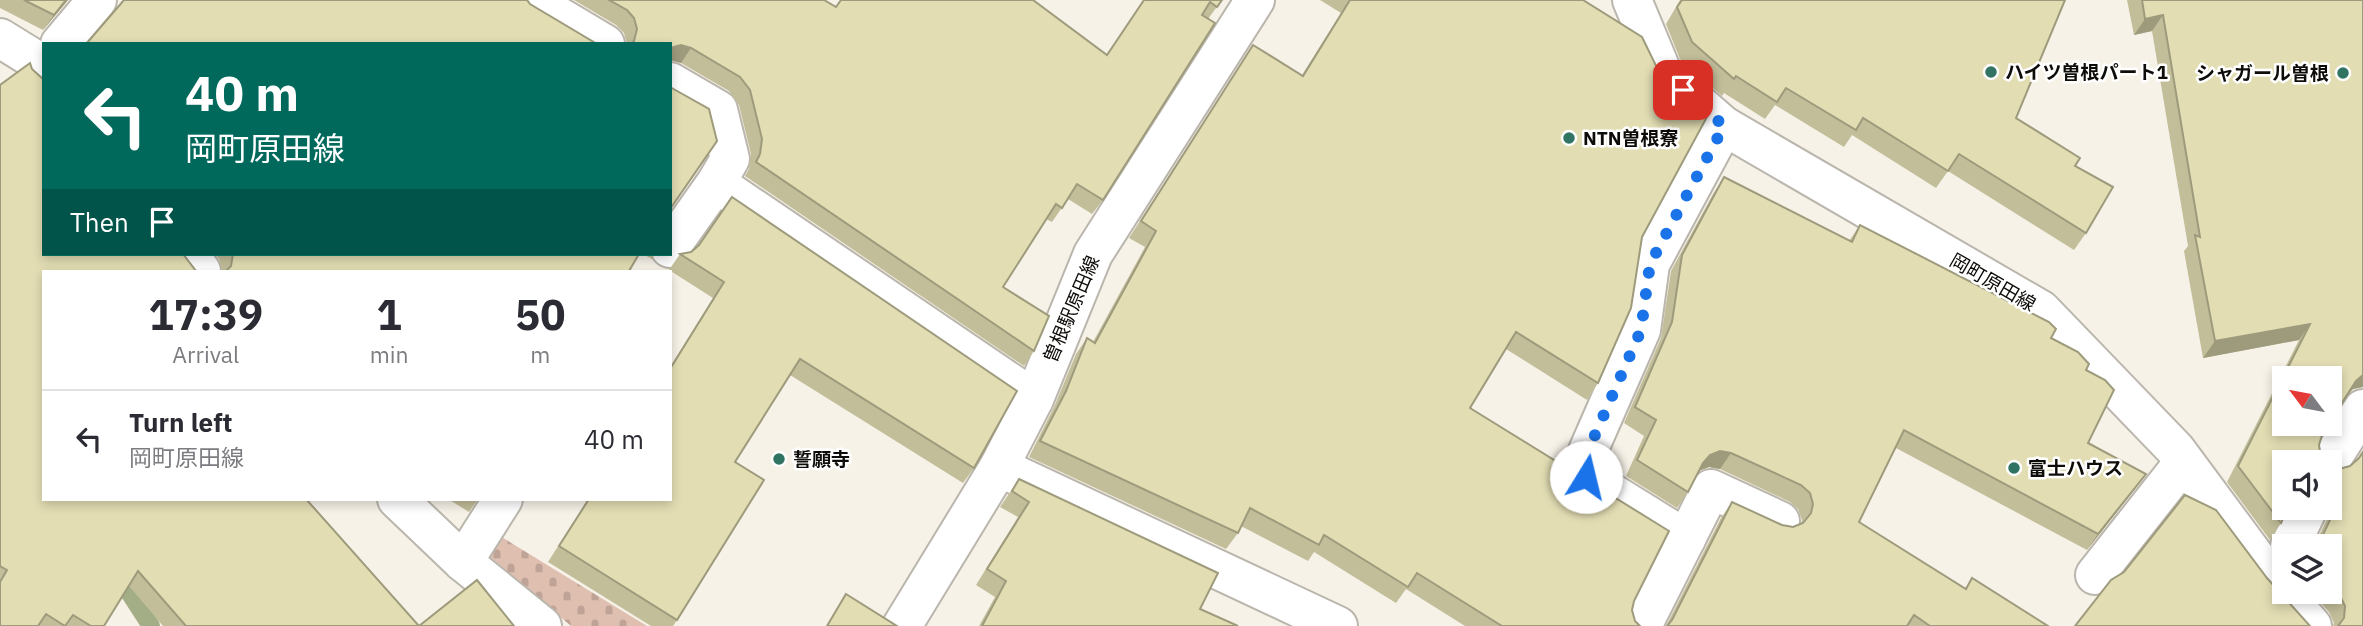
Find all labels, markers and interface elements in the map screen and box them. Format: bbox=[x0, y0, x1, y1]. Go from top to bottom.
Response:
pin bbox=[1653, 60, 1713, 120]
place label: ハイツ曽根パート1 bbox=[2005, 60, 2169, 84]
text: 40 m bbox=[185, 61, 299, 124]
place label: シャガール曽根 bbox=[2196, 61, 2329, 85]
marker: ハイツ曽根パート1 bbox=[1983, 64, 1999, 80]
marker: シャガール曽根 bbox=[2335, 65, 2351, 81]
icon: left bbox=[70, 70, 161, 161]
icon: arrive bbox=[1664, 71, 1702, 109]
place label: NTN曽根寮 bbox=[1583, 126, 1679, 150]
text: 岡町原田線 bbox=[185, 127, 345, 169]
marker: NTN曽根寮 bbox=[1561, 130, 1577, 146]
icon: arrive bbox=[143, 203, 181, 241]
text: Then bbox=[70, 205, 129, 239]
street label: 岡町原田線 bbox=[1946, 248, 2040, 316]
street label: 曽根駅原田線 bbox=[1038, 252, 1104, 366]
text: 17:39 bbox=[149, 287, 263, 342]
text: 1 bbox=[377, 287, 402, 342]
text: 50 bbox=[515, 287, 565, 342]
text: Arrival bbox=[172, 339, 239, 369]
text: min bbox=[370, 339, 409, 369]
text: m bbox=[530, 339, 550, 369]
north arrow bbox=[2272, 366, 2342, 436]
map controls bbox=[2272, 366, 2342, 604]
text: Turn left bbox=[129, 405, 232, 439]
icon: left bbox=[70, 420, 108, 458]
text: 40 m bbox=[584, 422, 644, 456]
position arrow bbox=[1549, 440, 1623, 514]
text: 岡町原田線 bbox=[129, 442, 244, 472]
place label: 誓願寺 bbox=[793, 447, 850, 471]
button: sound bbox=[2272, 450, 2342, 520]
marker: 誓願寺 bbox=[771, 451, 787, 467]
place label: 富士ハウス bbox=[2028, 456, 2123, 480]
marker: 富士ハウス bbox=[2006, 460, 2022, 476]
button: layers bbox=[2272, 534, 2342, 604]

